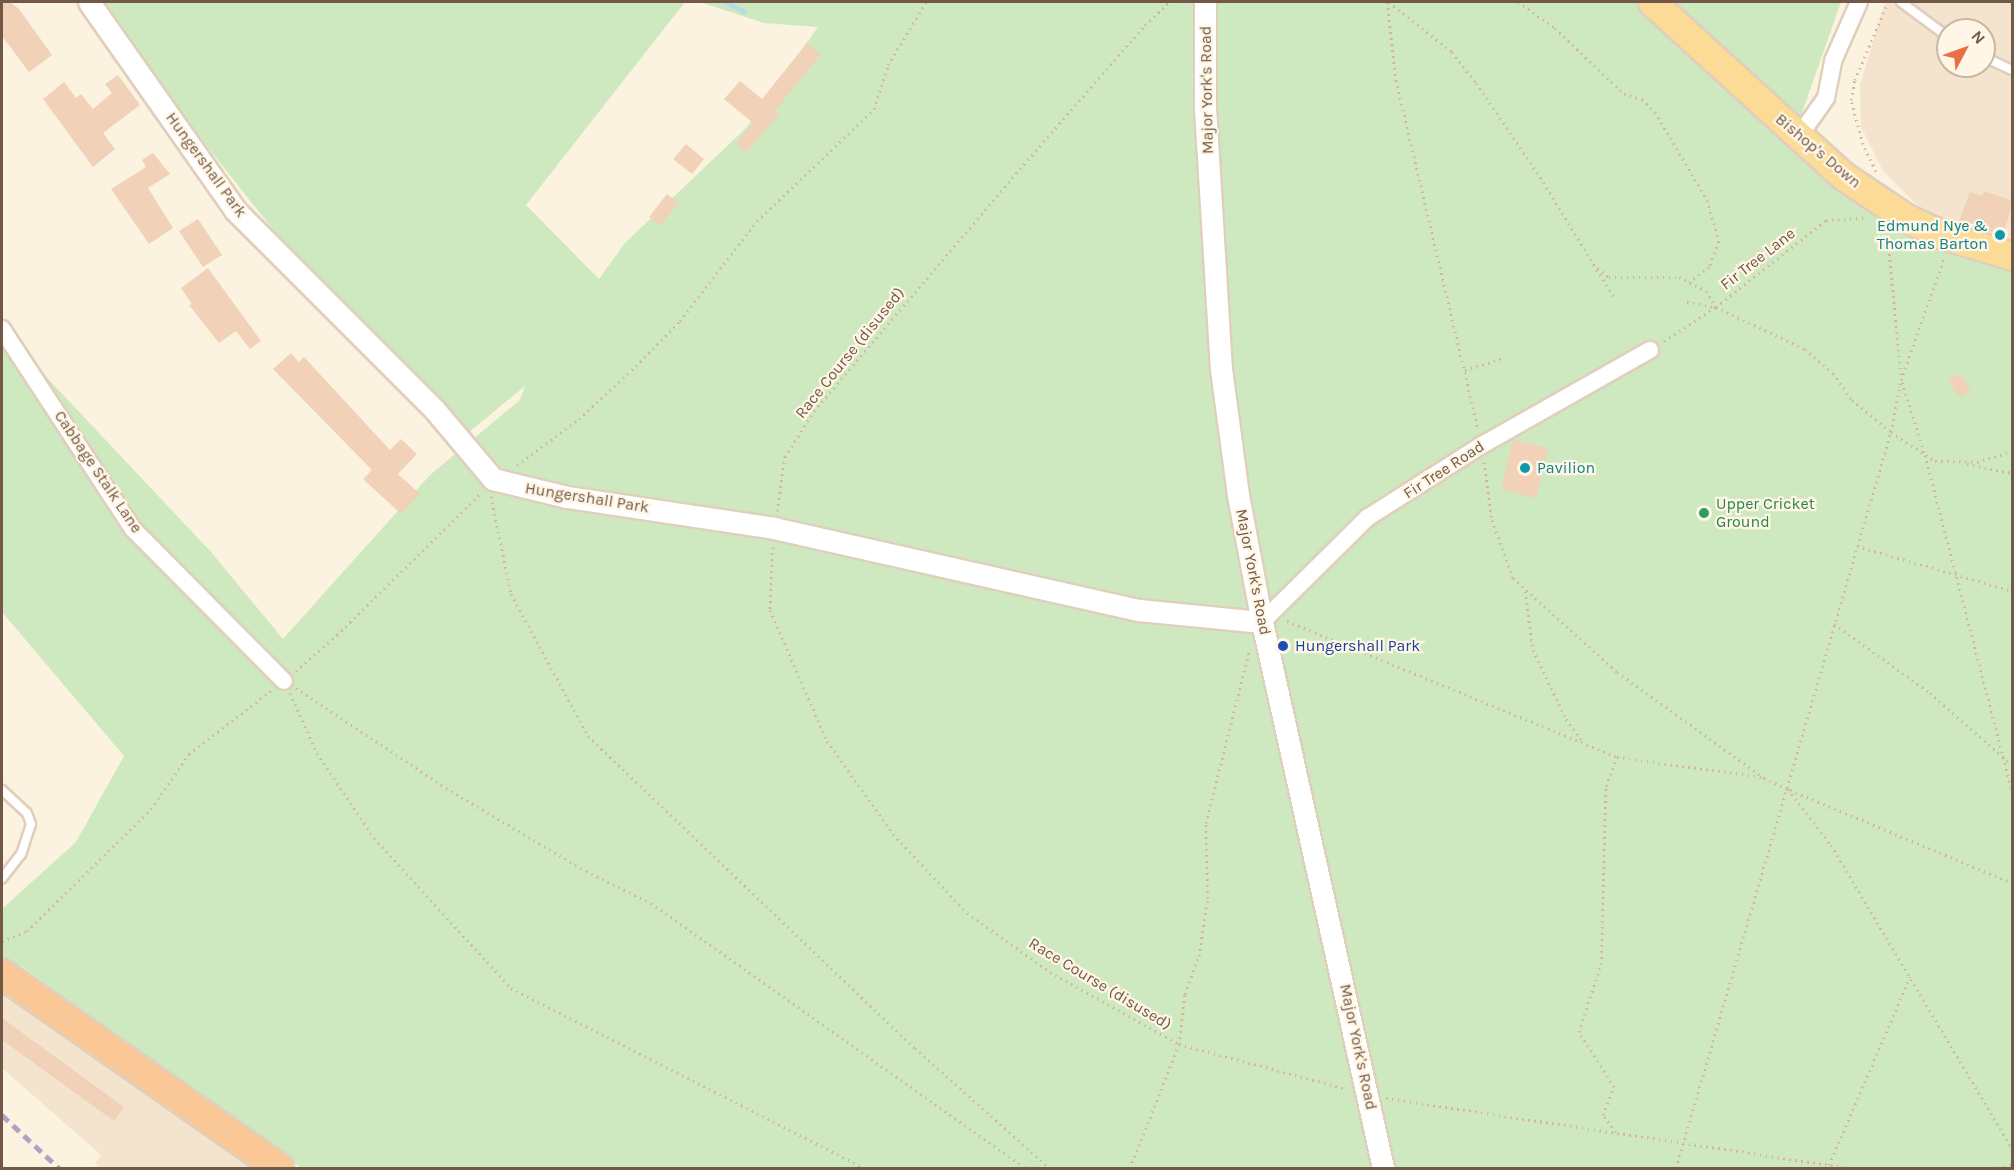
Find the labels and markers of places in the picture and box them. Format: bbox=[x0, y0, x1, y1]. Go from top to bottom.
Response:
place label: Edmund Nye & Thomas Barton bbox=[1877, 216, 1988, 254]
marker: Edmund Nye & Thomas Barton bbox=[1993, 228, 2007, 242]
place label: Pavilion bbox=[1537, 458, 1595, 478]
marker: Pavilion bbox=[1518, 461, 1532, 475]
place label: Upper Cricket Ground bbox=[1716, 494, 1815, 532]
marker: Upper Cricket Ground bbox=[1697, 506, 1711, 520]
place label: Hungershall Park bbox=[1295, 636, 1420, 656]
marker: Hungershall Park bbox=[1276, 639, 1290, 653]

